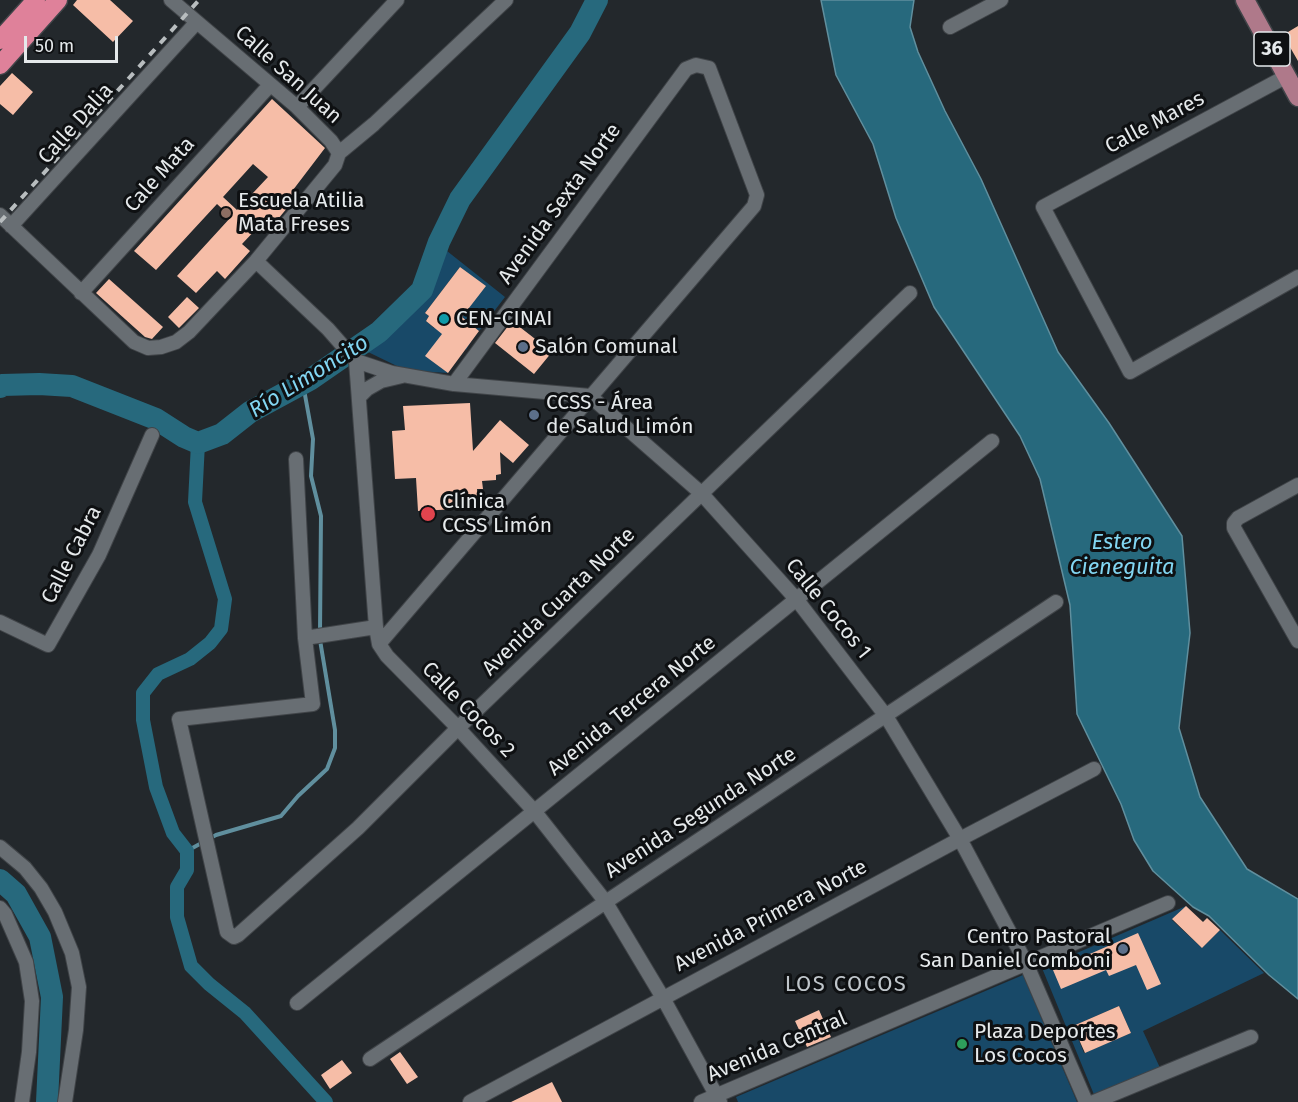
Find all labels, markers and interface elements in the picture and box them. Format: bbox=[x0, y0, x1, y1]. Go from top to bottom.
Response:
street label: Calle San Juan bbox=[229, 20, 347, 130]
scale bar bbox=[27, 24, 122, 62]
road number: 36 bbox=[1254, 32, 1290, 66]
text: 50 m bbox=[35, 35, 74, 57]
street label: Calle Dalia bbox=[33, 78, 119, 170]
street label: Calle Mares bbox=[1101, 86, 1209, 160]
street label: Avenida Sexta Norte bbox=[493, 119, 627, 289]
street label: Cale Mata bbox=[120, 132, 200, 218]
place label: Escuela Atilia Mata Freses bbox=[238, 188, 365, 238]
marker: Escuela Atilia Mata Freses bbox=[219, 206, 233, 220]
place label: CEN-CINAI bbox=[456, 306, 552, 332]
marker: CEN-CINAI bbox=[437, 312, 451, 326]
water label: Río Limoncito bbox=[245, 330, 373, 424]
place label: Salón Comunal bbox=[535, 334, 677, 360]
marker: Salón Comunal bbox=[516, 340, 530, 354]
place label: CCSS - Área de Salud Limón bbox=[546, 390, 694, 440]
marker: CCSS - Área de Salud Limón bbox=[527, 408, 541, 422]
place label: Clínica CCSS Limón bbox=[442, 489, 552, 539]
street label: Calle Cabra bbox=[37, 502, 107, 608]
marker: Clínica CCSS Limón bbox=[419, 505, 437, 523]
street label: Avenida Cuarta Norte bbox=[477, 523, 641, 681]
water label: Estero Cieneguita bbox=[1069, 530, 1175, 582]
street label: Calle Cocos 1 bbox=[780, 554, 876, 664]
street label: Avenida Tercera Norte bbox=[543, 630, 721, 782]
street label: Calle Cocos 2 bbox=[416, 657, 520, 763]
street label: Avenida Segunda Norte bbox=[601, 742, 801, 884]
street label: Avenida Primera Norte bbox=[670, 855, 872, 977]
place label: Centro Pastoral San Daniel Comboni bbox=[920, 924, 1111, 974]
marker: Centro Pastoral San Daniel Comboni bbox=[1116, 942, 1130, 956]
district label: LOS COCOS bbox=[785, 972, 907, 998]
street label: Avenida Central bbox=[704, 1006, 850, 1088]
place label: Plaza Deportes Los Cocos bbox=[974, 1019, 1116, 1069]
marker: Plaza Deportes Los Cocos bbox=[955, 1037, 969, 1051]

